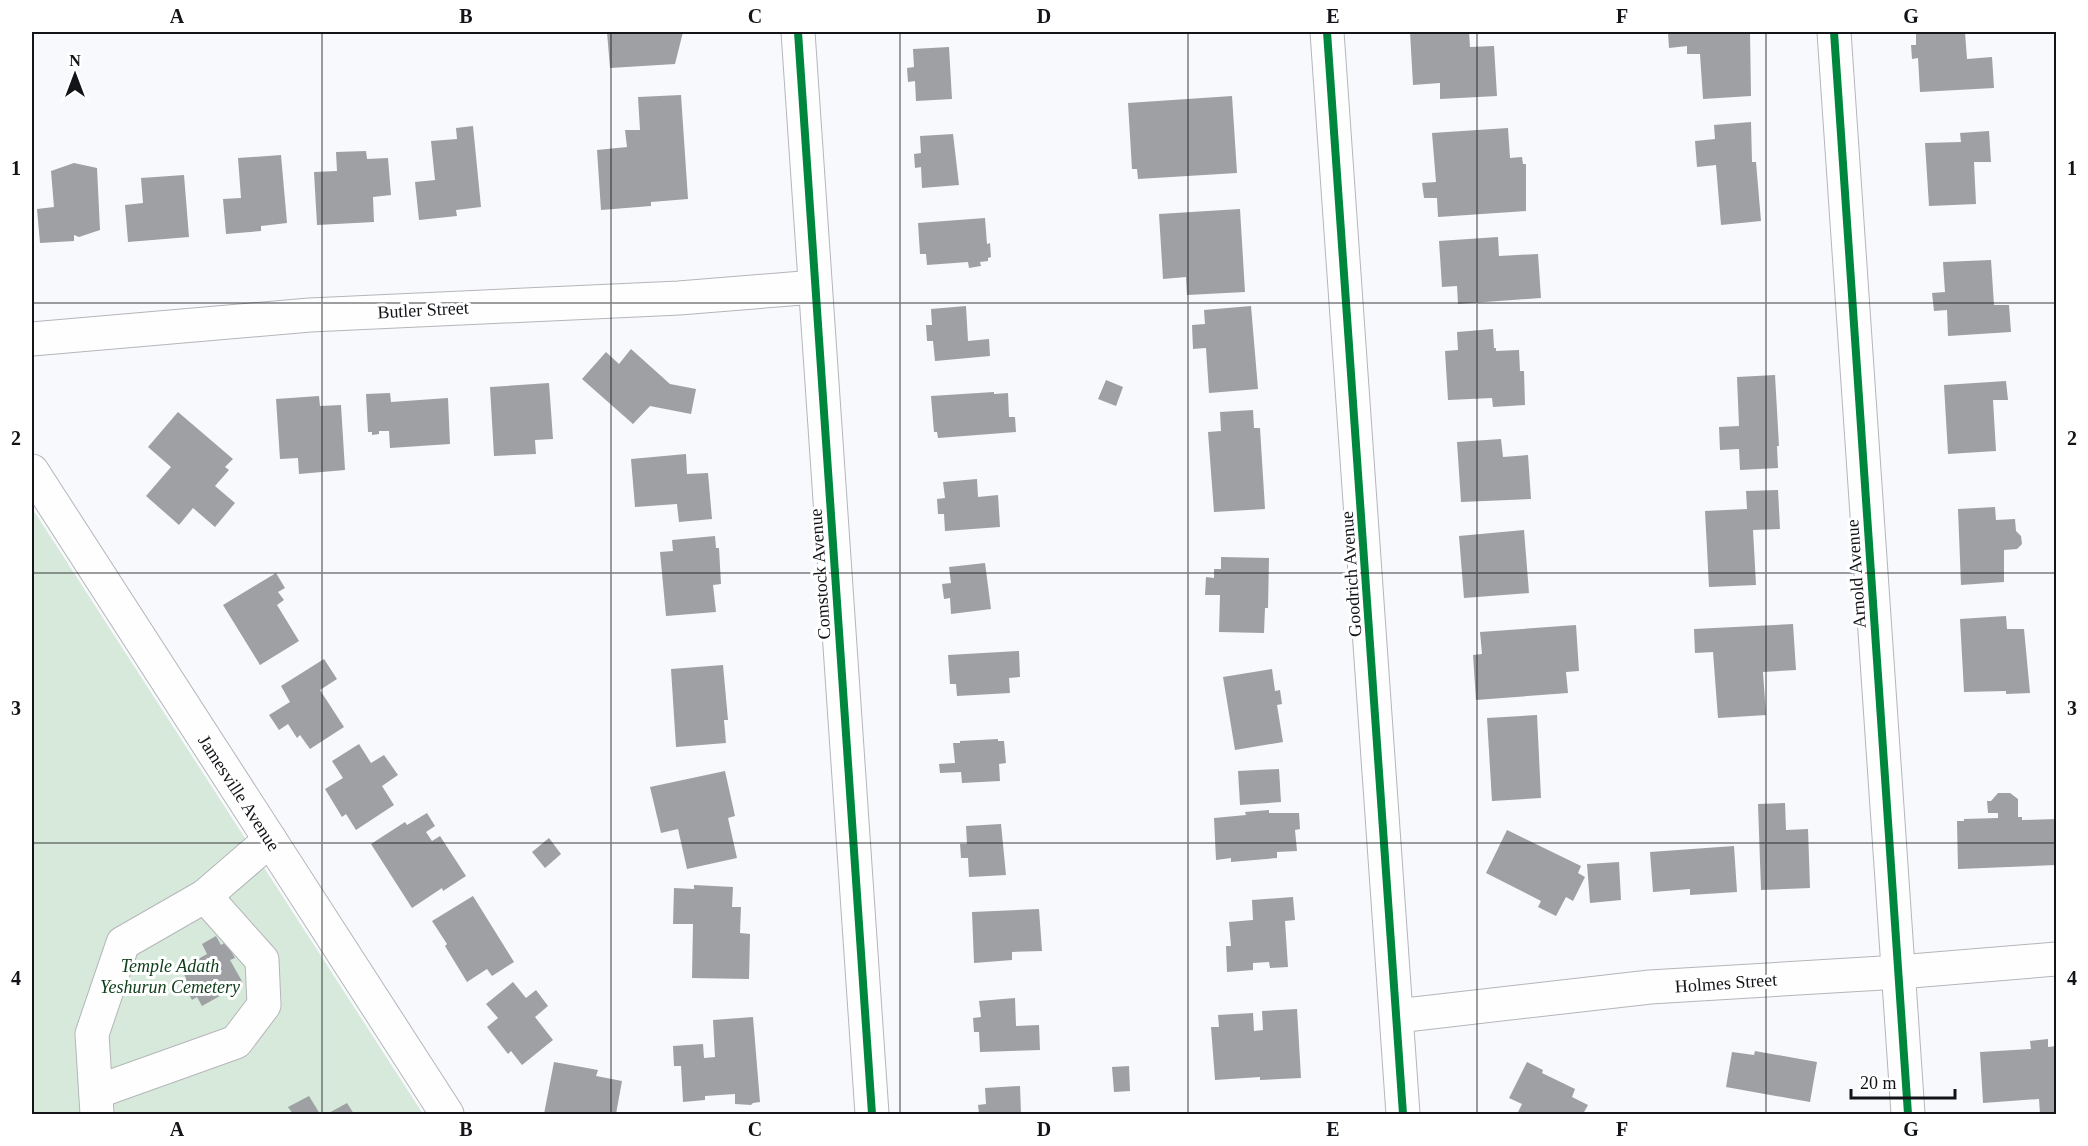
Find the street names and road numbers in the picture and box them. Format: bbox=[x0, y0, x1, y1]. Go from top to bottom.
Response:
street label: Butler Street bbox=[377, 298, 469, 322]
street label: Comstock Avenue bbox=[805, 508, 835, 640]
street label: Goodrich Avenue bbox=[1337, 510, 1365, 638]
street label: Arnold Avenue bbox=[1842, 519, 1870, 629]
street label: Jamesville Avenue bbox=[194, 731, 284, 855]
street label: Holmes Street bbox=[1674, 969, 1778, 997]

